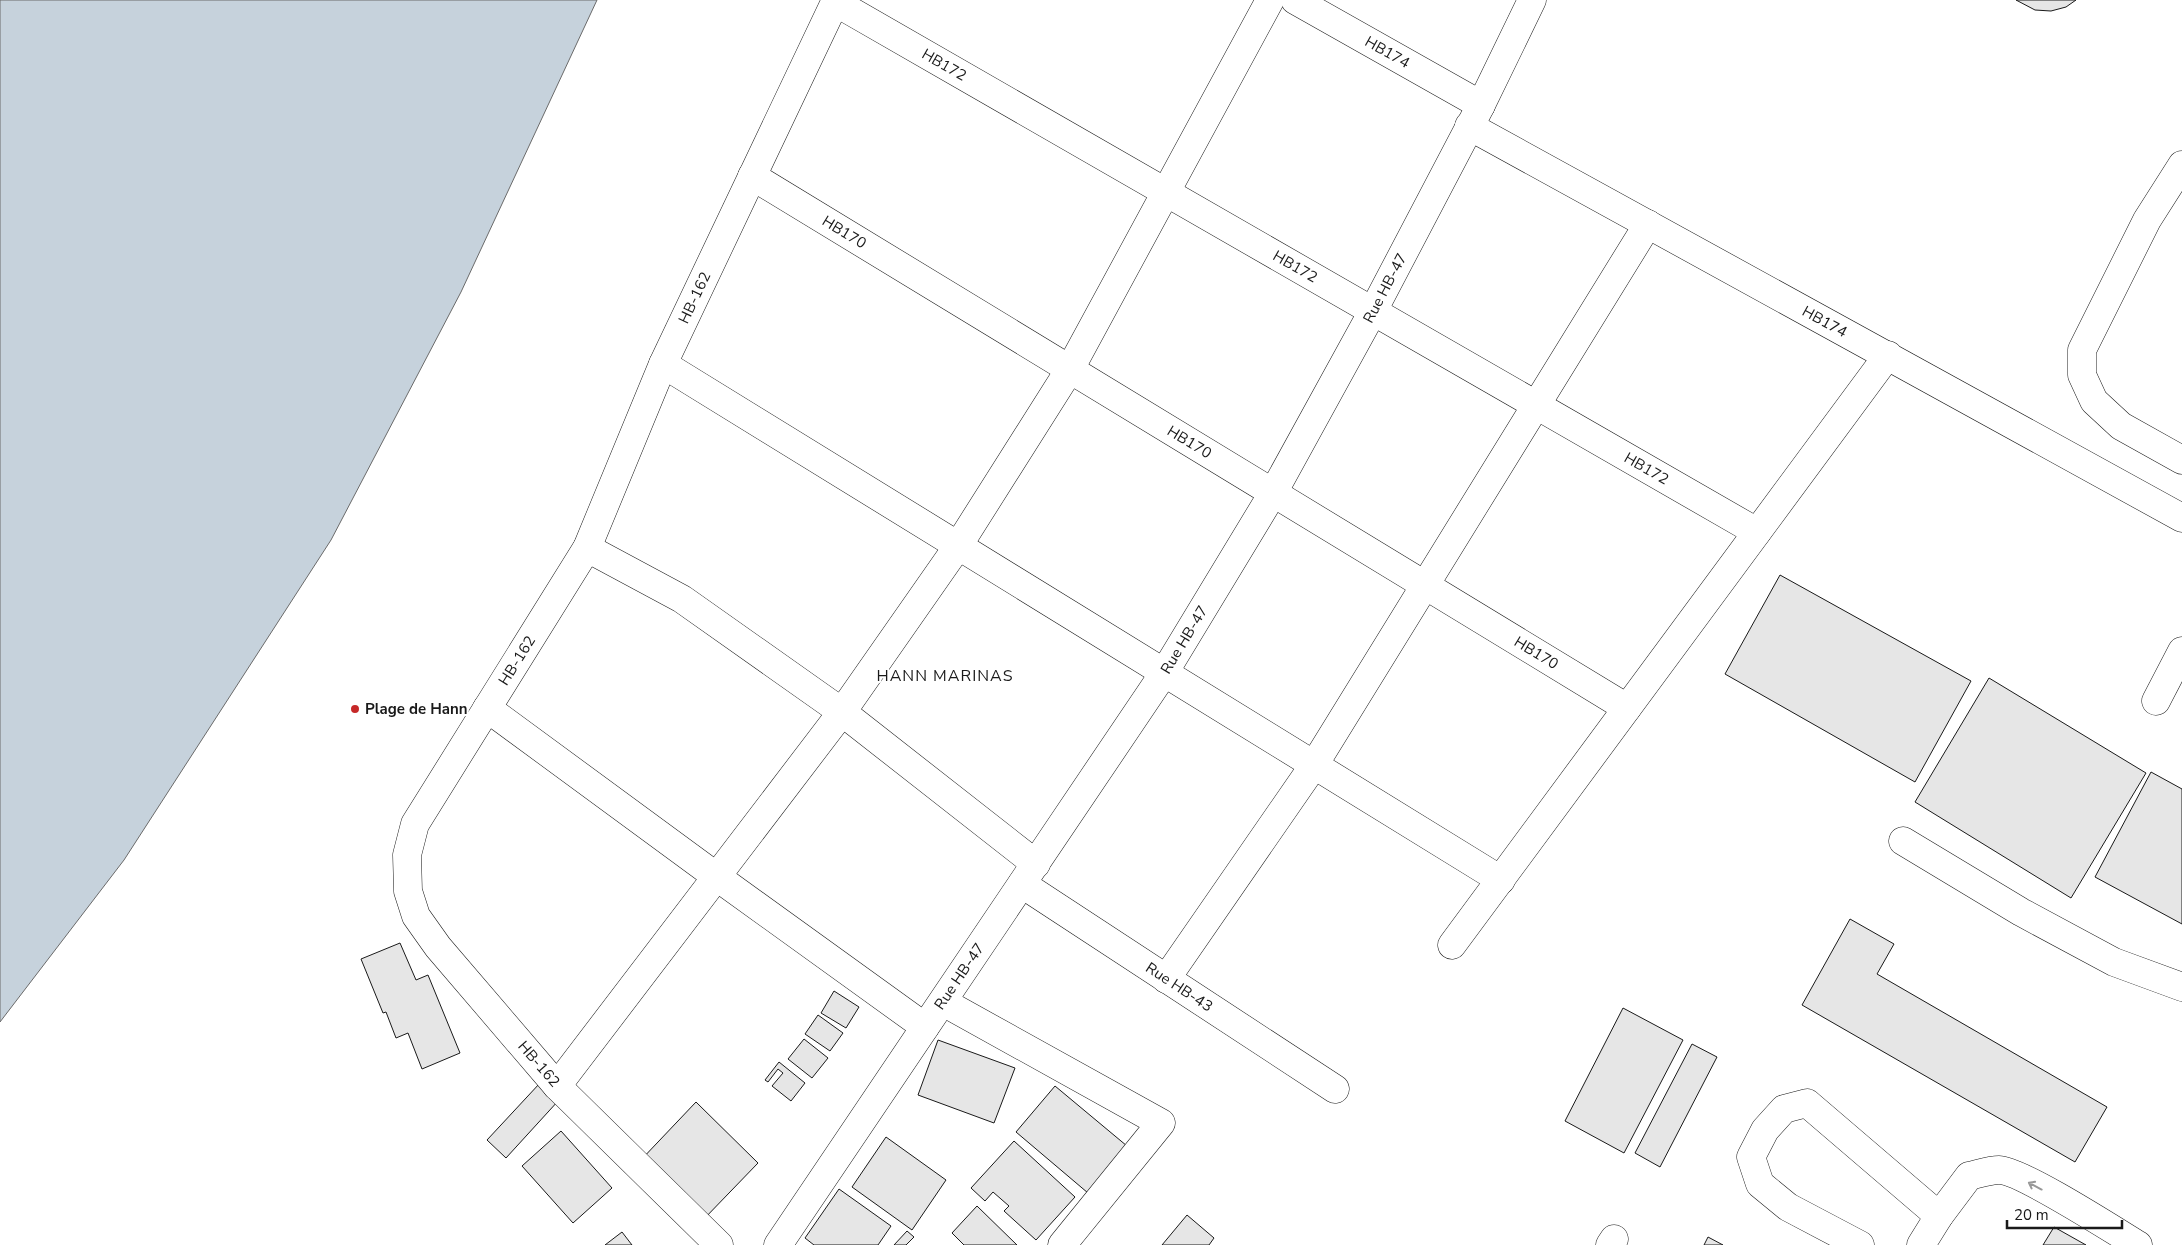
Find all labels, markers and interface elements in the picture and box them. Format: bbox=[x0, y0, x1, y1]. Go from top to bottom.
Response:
street label: HB174 bbox=[1361, 31, 1413, 73]
street label: HB172 bbox=[918, 44, 970, 86]
street label: HB170 bbox=[818, 211, 870, 253]
street label: HB172 bbox=[1269, 246, 1321, 287]
street label: Rue HB-47 bbox=[1358, 250, 1412, 327]
street label: HB-162 bbox=[674, 269, 715, 327]
street label: HB174 bbox=[1799, 301, 1851, 342]
street label: HB170 bbox=[1164, 421, 1215, 463]
street label: HB172 bbox=[1620, 448, 1673, 489]
street label: Rue HB-47 bbox=[1156, 602, 1212, 678]
street label: HB-162 bbox=[494, 632, 540, 689]
street label: HB170 bbox=[1510, 632, 1562, 674]
district label: HANN MARINAS bbox=[876, 665, 1014, 687]
place label: Plage de Hann bbox=[365, 699, 468, 719]
marker: Plage de Hann bbox=[349, 703, 361, 715]
street label: Rue HB-47 bbox=[930, 939, 989, 1014]
street label: Rue HB-43 bbox=[1142, 958, 1217, 1016]
street label: HB-162 bbox=[513, 1037, 565, 1091]
one-way arrow bbox=[2028, 1181, 2043, 1191]
scale bar bbox=[2007, 1198, 2122, 1230]
text: 20 m bbox=[2014, 1205, 2049, 1225]

